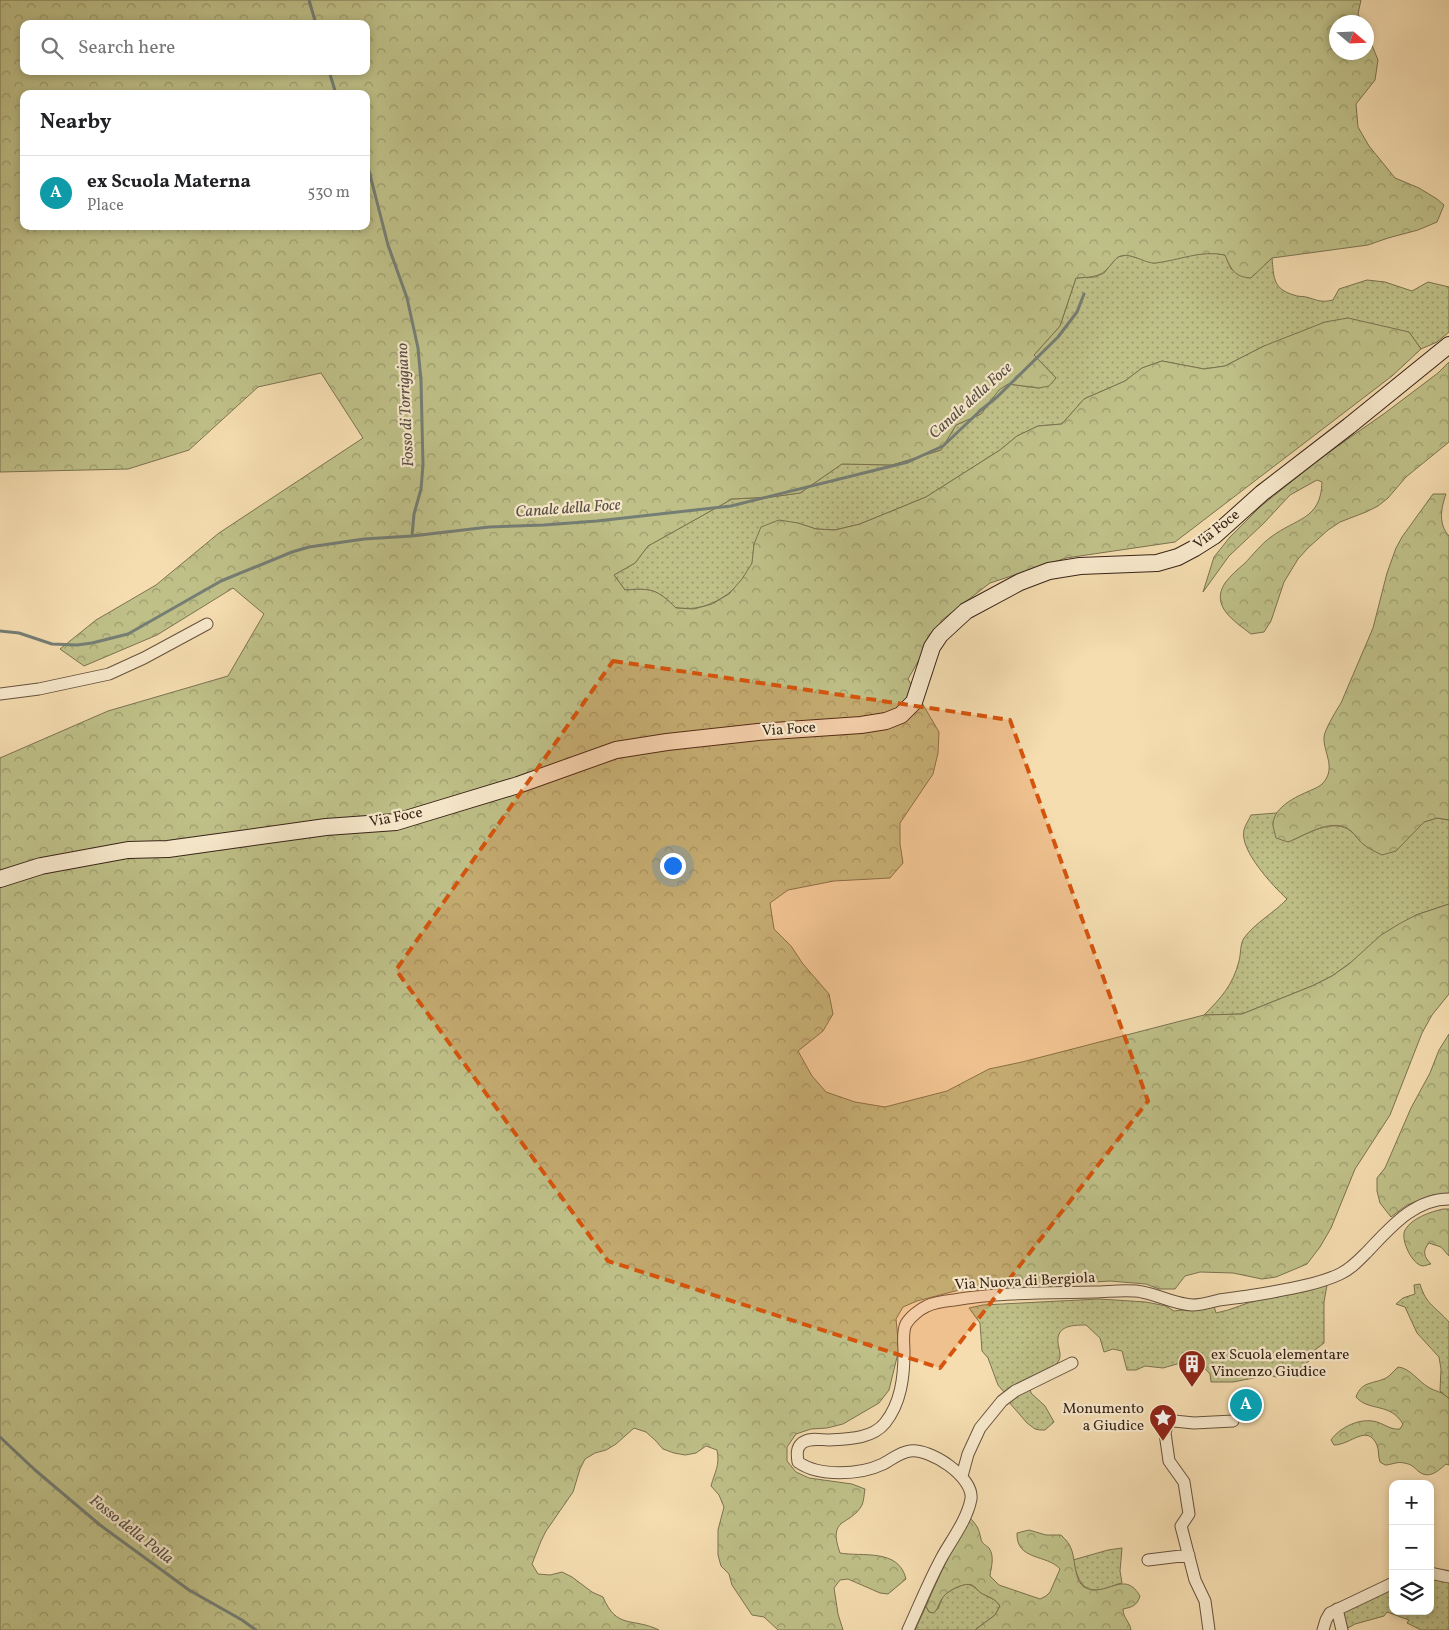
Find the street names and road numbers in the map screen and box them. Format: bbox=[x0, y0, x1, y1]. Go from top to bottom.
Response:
street label: Via Foce bbox=[1189, 505, 1245, 555]
street label: Via Foce bbox=[761, 718, 817, 742]
street label: Via Foce bbox=[367, 803, 425, 833]
street label: Via Nuova di Bergiola bbox=[954, 1268, 1096, 1296]

